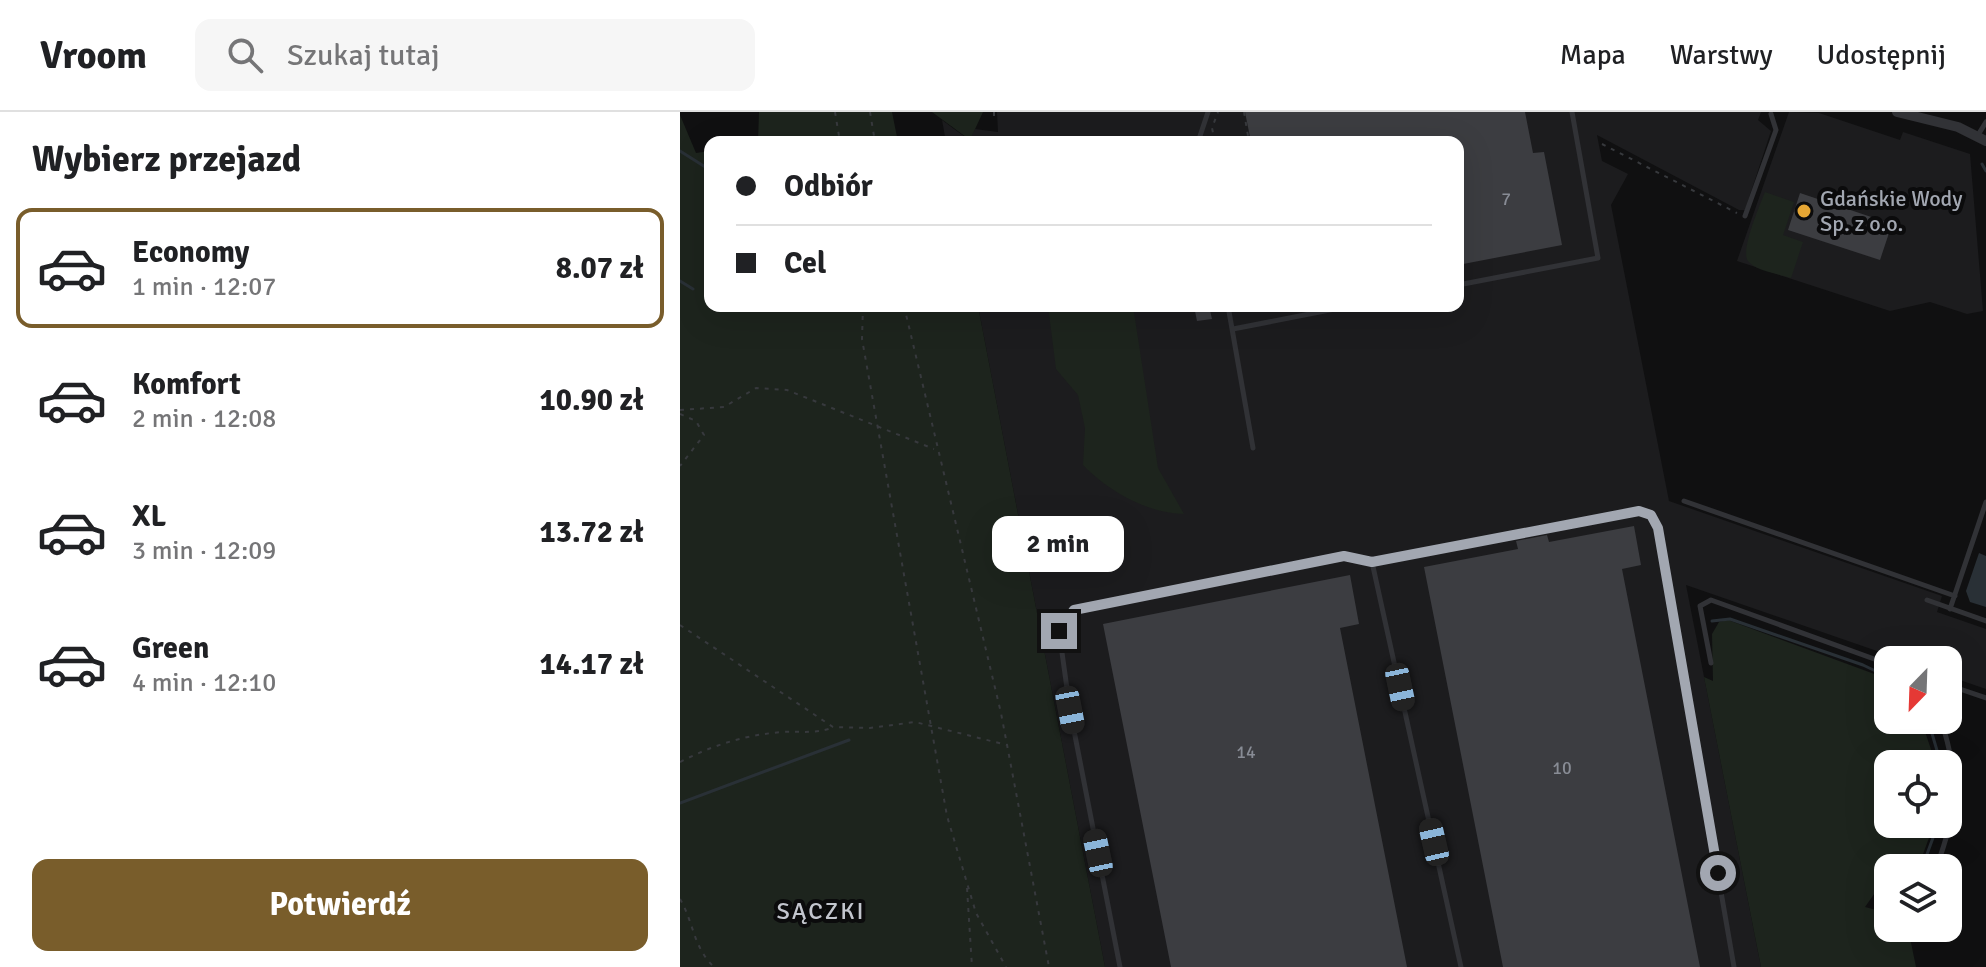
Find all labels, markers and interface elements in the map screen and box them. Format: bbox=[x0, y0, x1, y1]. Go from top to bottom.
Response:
search box bbox=[195, 19, 755, 91]
text: Vroom bbox=[40, 32, 147, 79]
icon: search bbox=[223, 33, 267, 77]
text: Szukaj tutaj bbox=[287, 37, 440, 74]
text: Mapa bbox=[1560, 38, 1626, 72]
text: Warstwy bbox=[1670, 38, 1773, 72]
text: Udostępnij bbox=[1817, 38, 1946, 72]
text: Wybierz przejazd bbox=[32, 137, 301, 182]
text: Odbiór bbox=[784, 168, 873, 205]
place label: Gdańskie Wody Sp. z o.o. bbox=[1820, 185, 1963, 237]
house number: 7 bbox=[1501, 188, 1511, 210]
marker: Gdańskie Wody Sp. z o.o. bbox=[1795, 202, 1813, 220]
icon: car bbox=[36, 232, 108, 304]
text: Economy bbox=[132, 234, 249, 271]
text: Cel bbox=[784, 245, 826, 282]
text: 8.07 zł bbox=[556, 250, 644, 287]
text: 1 min · 12:07 bbox=[132, 271, 276, 303]
icon: car bbox=[36, 364, 108, 436]
text: Komfort bbox=[132, 366, 241, 403]
text: 10.90 zł bbox=[540, 382, 644, 419]
text: 2 min · 12:08 bbox=[132, 403, 276, 435]
icon: car bbox=[36, 496, 108, 568]
text: XL bbox=[132, 498, 166, 535]
text: 13.72 zł bbox=[540, 514, 644, 551]
callout: 2 min bbox=[993, 515, 1125, 571]
text: 2 min bbox=[1027, 528, 1089, 560]
text: 3 min · 12:09 bbox=[132, 535, 276, 567]
route end bbox=[1041, 613, 1077, 649]
icon: car bbox=[36, 628, 108, 700]
text: Green bbox=[132, 630, 209, 667]
text: 14.17 zł bbox=[540, 646, 644, 683]
north arrow bbox=[1874, 646, 1962, 734]
map controls bbox=[1874, 646, 1962, 942]
car bbox=[1383, 661, 1417, 713]
text: 4 min · 12:10 bbox=[132, 667, 276, 699]
car bbox=[1054, 684, 1086, 736]
house number: 14 bbox=[1236, 741, 1256, 763]
button: locate bbox=[1874, 750, 1962, 838]
house number: 10 bbox=[1552, 757, 1572, 779]
car bbox=[1417, 816, 1451, 868]
car bbox=[1081, 827, 1115, 879]
button: layers bbox=[1874, 854, 1962, 942]
route start bbox=[1700, 855, 1736, 891]
button: Potwierdź bbox=[32, 859, 648, 951]
district label: SĄCZKI bbox=[776, 896, 866, 926]

